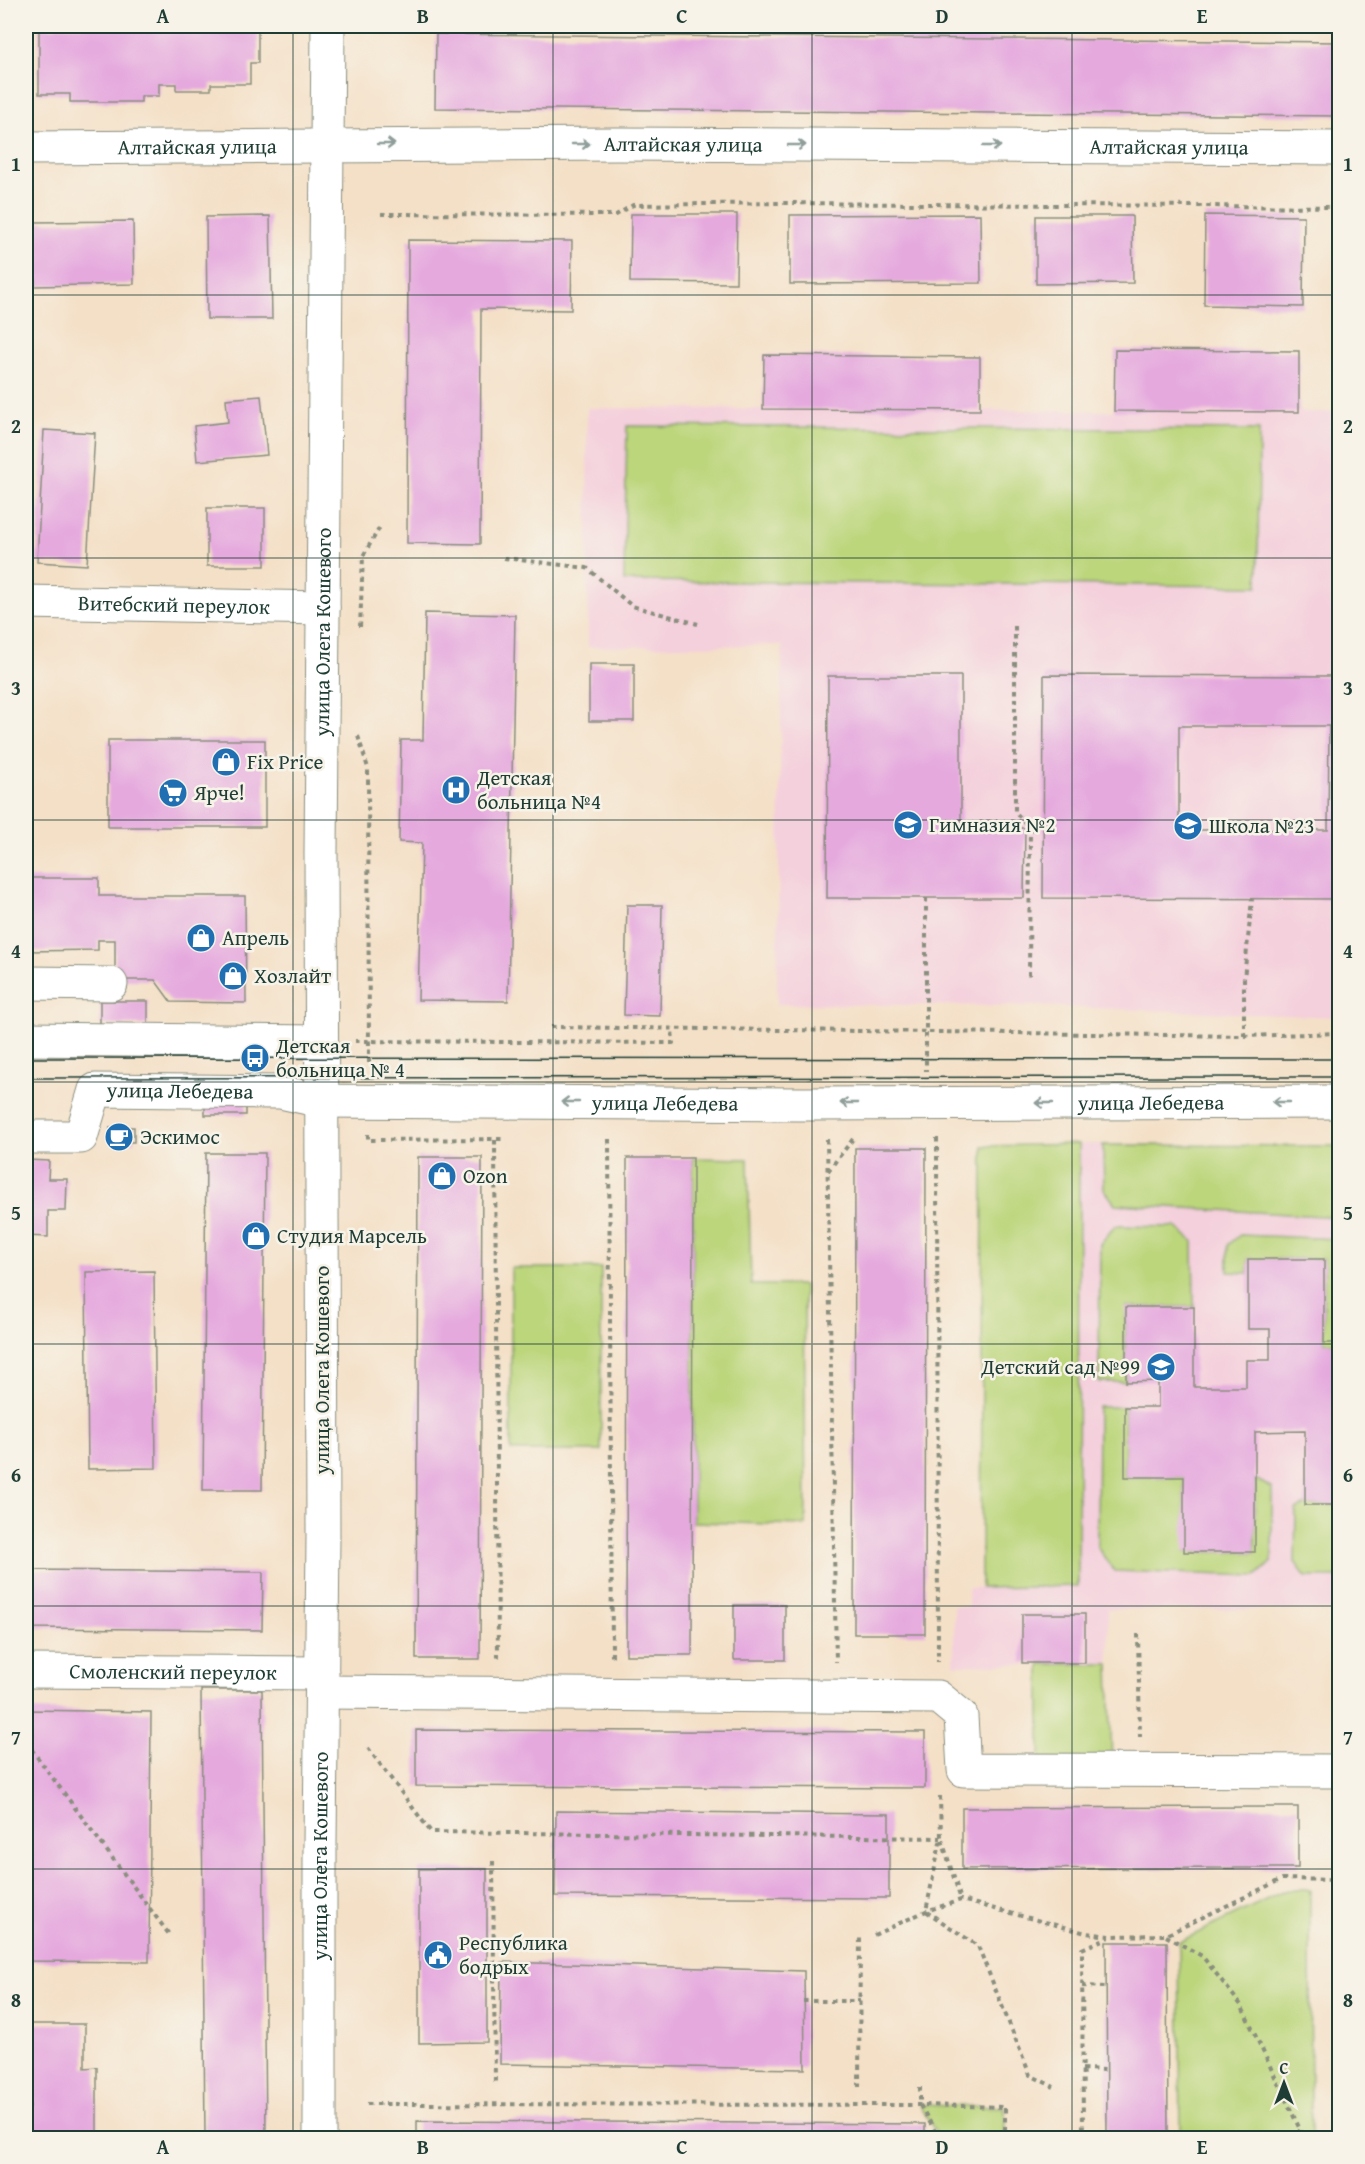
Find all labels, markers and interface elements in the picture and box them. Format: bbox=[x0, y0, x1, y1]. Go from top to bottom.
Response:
text: A bbox=[157, 1, 170, 30]
text: B bbox=[417, 1, 429, 30]
text: C bbox=[676, 1, 688, 30]
text: D bbox=[935, 1, 949, 30]
text: E bbox=[1197, 1, 1208, 30]
street label: Алтайская улица bbox=[603, 128, 763, 160]
street label: Алтайская улица bbox=[117, 130, 277, 162]
street label: Алтайская улица bbox=[1089, 131, 1249, 162]
one-way arrow bbox=[376, 138, 396, 150]
one-way arrow bbox=[571, 138, 591, 150]
one-way arrow bbox=[787, 139, 807, 151]
one-way arrow bbox=[982, 140, 1002, 152]
text: 1 bbox=[11, 149, 21, 178]
text: 1 bbox=[1343, 149, 1353, 178]
text: 2 bbox=[11, 411, 21, 440]
text: 2 bbox=[1343, 411, 1353, 440]
street label: улица Олега Кошевого bbox=[306, 527, 339, 738]
street label: Витебский переулок bbox=[78, 587, 270, 622]
text: 3 bbox=[11, 673, 21, 702]
text: 3 bbox=[1343, 673, 1353, 702]
shop icon: Fix Price bbox=[210, 746, 242, 778]
place label: Fix Price bbox=[247, 746, 324, 777]
place label: Детская больница №4 bbox=[476, 762, 601, 817]
hospital icon: Детская больница №4 bbox=[440, 774, 472, 806]
supermarket icon: Ярче! bbox=[157, 777, 189, 809]
place label: Ярче! bbox=[193, 777, 245, 808]
school or university icon: Гимназия №2 bbox=[892, 809, 924, 841]
place label: Гимназия №2 bbox=[929, 809, 1056, 840]
school or university icon: Школа №23 bbox=[1172, 810, 1204, 842]
place label: Школа №23 bbox=[1209, 810, 1315, 841]
shop icon: Апрель bbox=[185, 922, 217, 954]
place label: Апрель bbox=[222, 922, 289, 953]
text: 4 bbox=[11, 936, 21, 965]
text: 4 bbox=[1343, 936, 1353, 965]
shop icon: Хозлайт bbox=[217, 960, 249, 992]
place label: Хозлайт bbox=[254, 960, 331, 991]
place label: Детская больница № 4 bbox=[275, 1030, 405, 1085]
bus stop icon: Детская больница № 4 bbox=[239, 1042, 271, 1074]
street label: улица Лебедева bbox=[105, 1074, 253, 1107]
street label: улица Лебедева bbox=[1077, 1086, 1224, 1118]
street label: улица Лебедева bbox=[591, 1087, 738, 1119]
one-way arrow bbox=[561, 1096, 581, 1108]
one-way arrow bbox=[1272, 1096, 1292, 1108]
one-way arrow bbox=[1035, 1097, 1055, 1109]
one-way arrow bbox=[840, 1098, 860, 1109]
cafe icon: Эскимос bbox=[103, 1121, 135, 1153]
place label: Эскимос bbox=[140, 1121, 220, 1152]
shop icon: Ozon bbox=[426, 1160, 458, 1192]
place label: Ozon bbox=[463, 1160, 508, 1191]
text: 5 bbox=[11, 1198, 21, 1227]
text: 5 bbox=[1343, 1198, 1353, 1227]
shop icon: Студия Марсель bbox=[240, 1220, 272, 1252]
place label: Студия Марсель bbox=[277, 1220, 427, 1251]
street label: улица Олега Кошевого bbox=[306, 1266, 337, 1475]
place label: Детский сад №99 bbox=[980, 1351, 1140, 1382]
school or university icon: Детский сад №99 bbox=[1145, 1351, 1177, 1383]
text: 6 bbox=[11, 1460, 21, 1489]
text: 6 bbox=[1343, 1460, 1353, 1489]
street label: Смоленский переулок bbox=[69, 1655, 277, 1688]
text: 7 bbox=[11, 1722, 21, 1751]
text: 7 bbox=[1343, 1722, 1353, 1751]
street label: улица Олега Кошевого bbox=[304, 1751, 336, 1962]
place label: Республика бодрых bbox=[459, 1927, 568, 1982]
public building icon: Республика бодрых bbox=[422, 1939, 454, 1971]
text: 8 bbox=[11, 1985, 21, 2014]
text: 8 bbox=[1343, 1985, 1353, 2014]
north arrow bbox=[1254, 2053, 1314, 2113]
text: С bbox=[1279, 2056, 1289, 2080]
text: A bbox=[157, 2132, 170, 2161]
text: B bbox=[417, 2132, 429, 2161]
text: C bbox=[676, 2132, 688, 2161]
text: D bbox=[935, 2132, 949, 2161]
text: E bbox=[1197, 2132, 1208, 2161]

